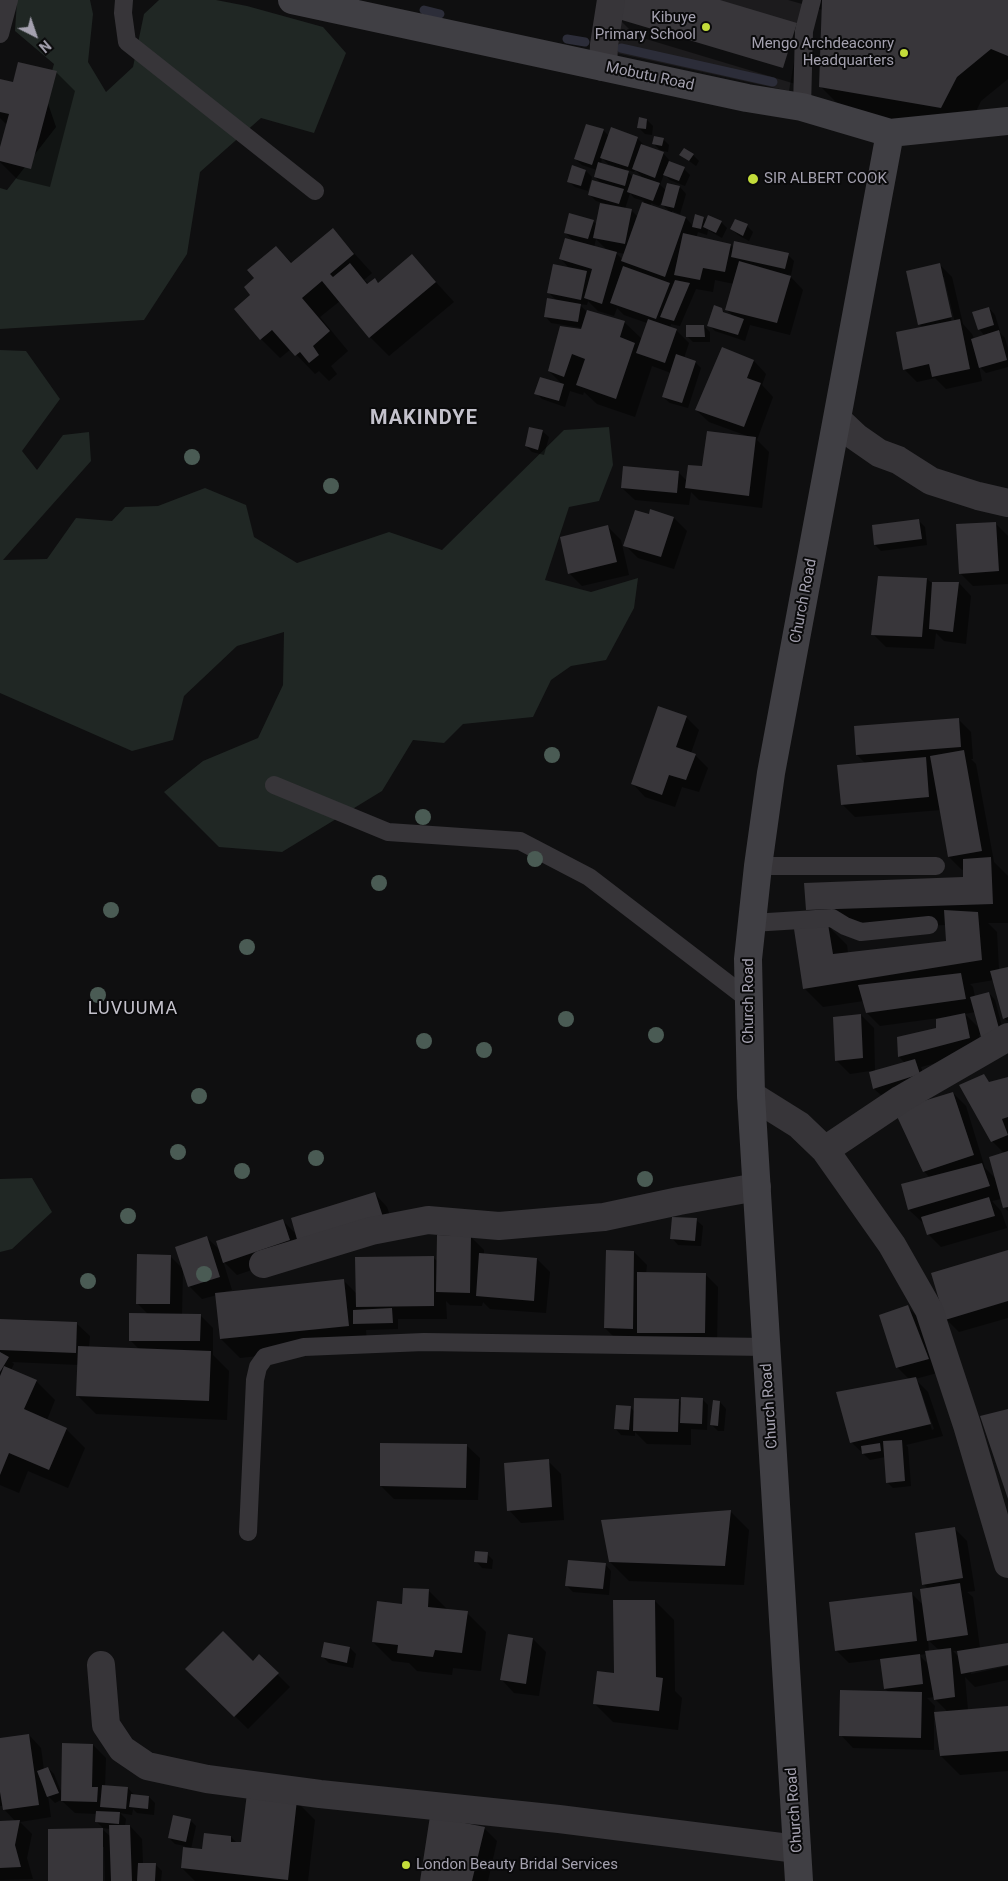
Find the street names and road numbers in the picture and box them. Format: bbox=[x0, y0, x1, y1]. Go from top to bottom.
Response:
street label: Mobutu Road bbox=[604, 59, 696, 95]
street label: Church Road bbox=[787, 557, 821, 645]
street label: Church Road bbox=[740, 958, 758, 1044]
street label: Church Road bbox=[758, 1363, 782, 1449]
street label: Church Road bbox=[783, 1767, 807, 1853]

